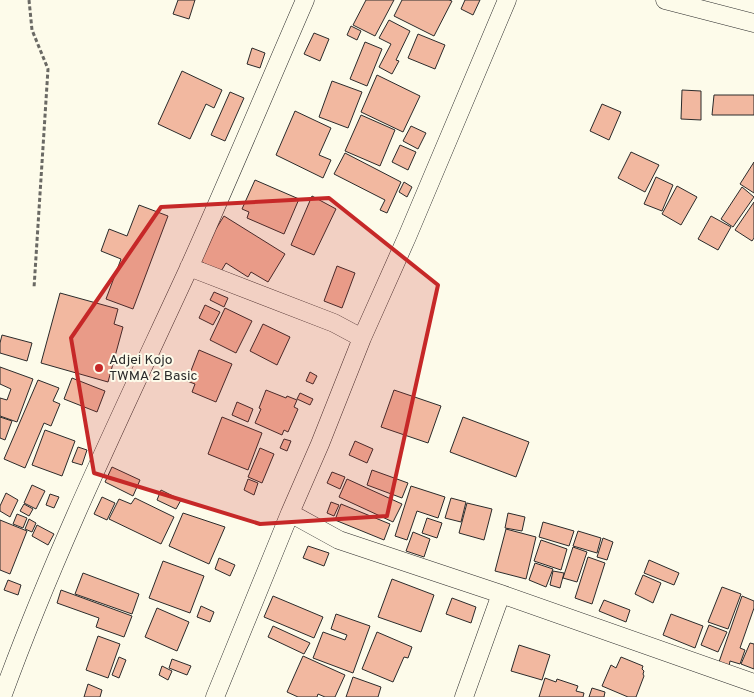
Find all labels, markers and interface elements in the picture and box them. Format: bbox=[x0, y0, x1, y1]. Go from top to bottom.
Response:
place label: Adjei Kojo TWMA 2 Basic bbox=[109, 352, 198, 385]
marker: Adjei Kojo TWMA 2 Basic bbox=[93, 362, 105, 374]

